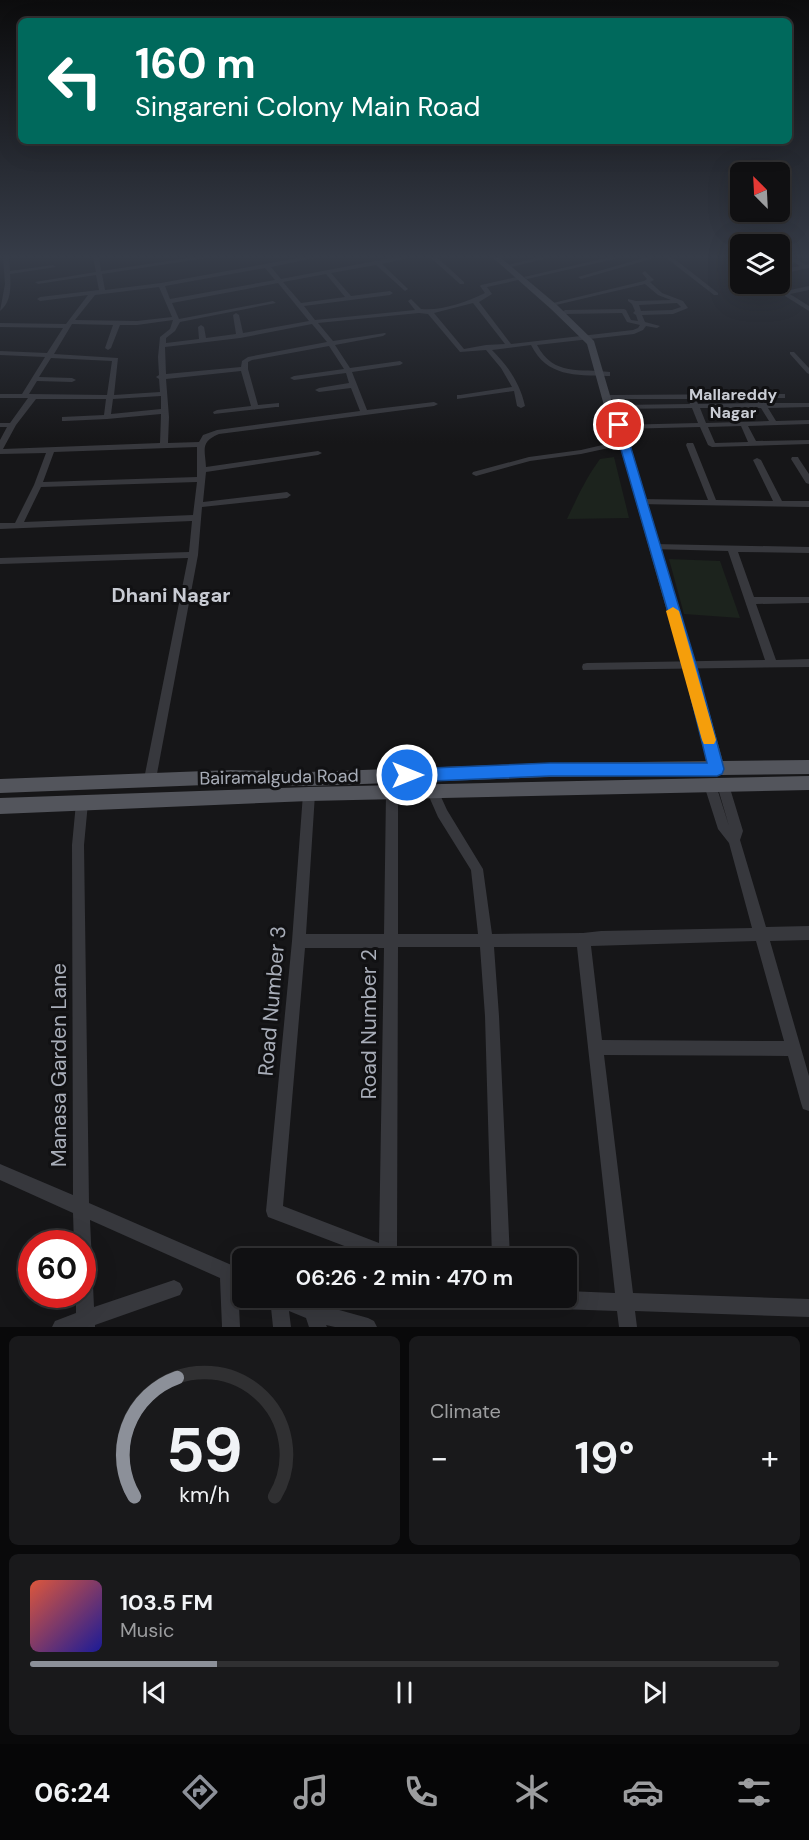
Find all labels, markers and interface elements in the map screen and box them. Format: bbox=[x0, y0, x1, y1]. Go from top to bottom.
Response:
text: 160 m bbox=[135, 36, 256, 91]
icon: left bbox=[36, 42, 114, 120]
text: Singareni Colony Main Road bbox=[135, 89, 480, 124]
north arrow bbox=[730, 162, 790, 222]
map controls bbox=[730, 162, 790, 294]
button: layers bbox=[730, 234, 790, 294]
district label: Mallareddy Nagar bbox=[689, 384, 777, 423]
pin bbox=[593, 399, 644, 450]
icon: arrive bbox=[602, 408, 635, 441]
district label: Dhani Nagar bbox=[112, 582, 230, 608]
position arrow bbox=[375, 743, 439, 807]
street label: Bairamalguda Road bbox=[199, 764, 359, 790]
street label: Road Number 3 bbox=[251, 925, 293, 1077]
street label: Road Number 2 bbox=[355, 949, 383, 1099]
street label: Manasa Garden Lane bbox=[45, 963, 73, 1167]
speed limit sign: 60 bbox=[18, 1230, 96, 1308]
text: 06:26 · 2 min · 470 m bbox=[296, 1263, 513, 1292]
text: Climate bbox=[430, 1398, 501, 1424]
text: 59 bbox=[166, 1409, 243, 1490]
text: 19° bbox=[574, 1428, 635, 1487]
text: − bbox=[430, 1436, 448, 1479]
text: + bbox=[761, 1436, 779, 1479]
text: km/h bbox=[179, 1482, 230, 1510]
text: 103.5 FM bbox=[120, 1588, 213, 1617]
text: Music bbox=[120, 1617, 175, 1643]
icon: previous bbox=[138, 1676, 171, 1709]
icon: pause bbox=[388, 1676, 421, 1709]
icon: next bbox=[638, 1676, 671, 1709]
icon: directions bbox=[179, 1771, 221, 1813]
icon: music bbox=[290, 1771, 332, 1813]
icon: phone bbox=[400, 1771, 442, 1813]
icon: climate bbox=[511, 1771, 553, 1813]
icon: car bbox=[622, 1771, 664, 1813]
icon: filters bbox=[733, 1771, 775, 1813]
text: 06:24 bbox=[34, 1775, 110, 1810]

